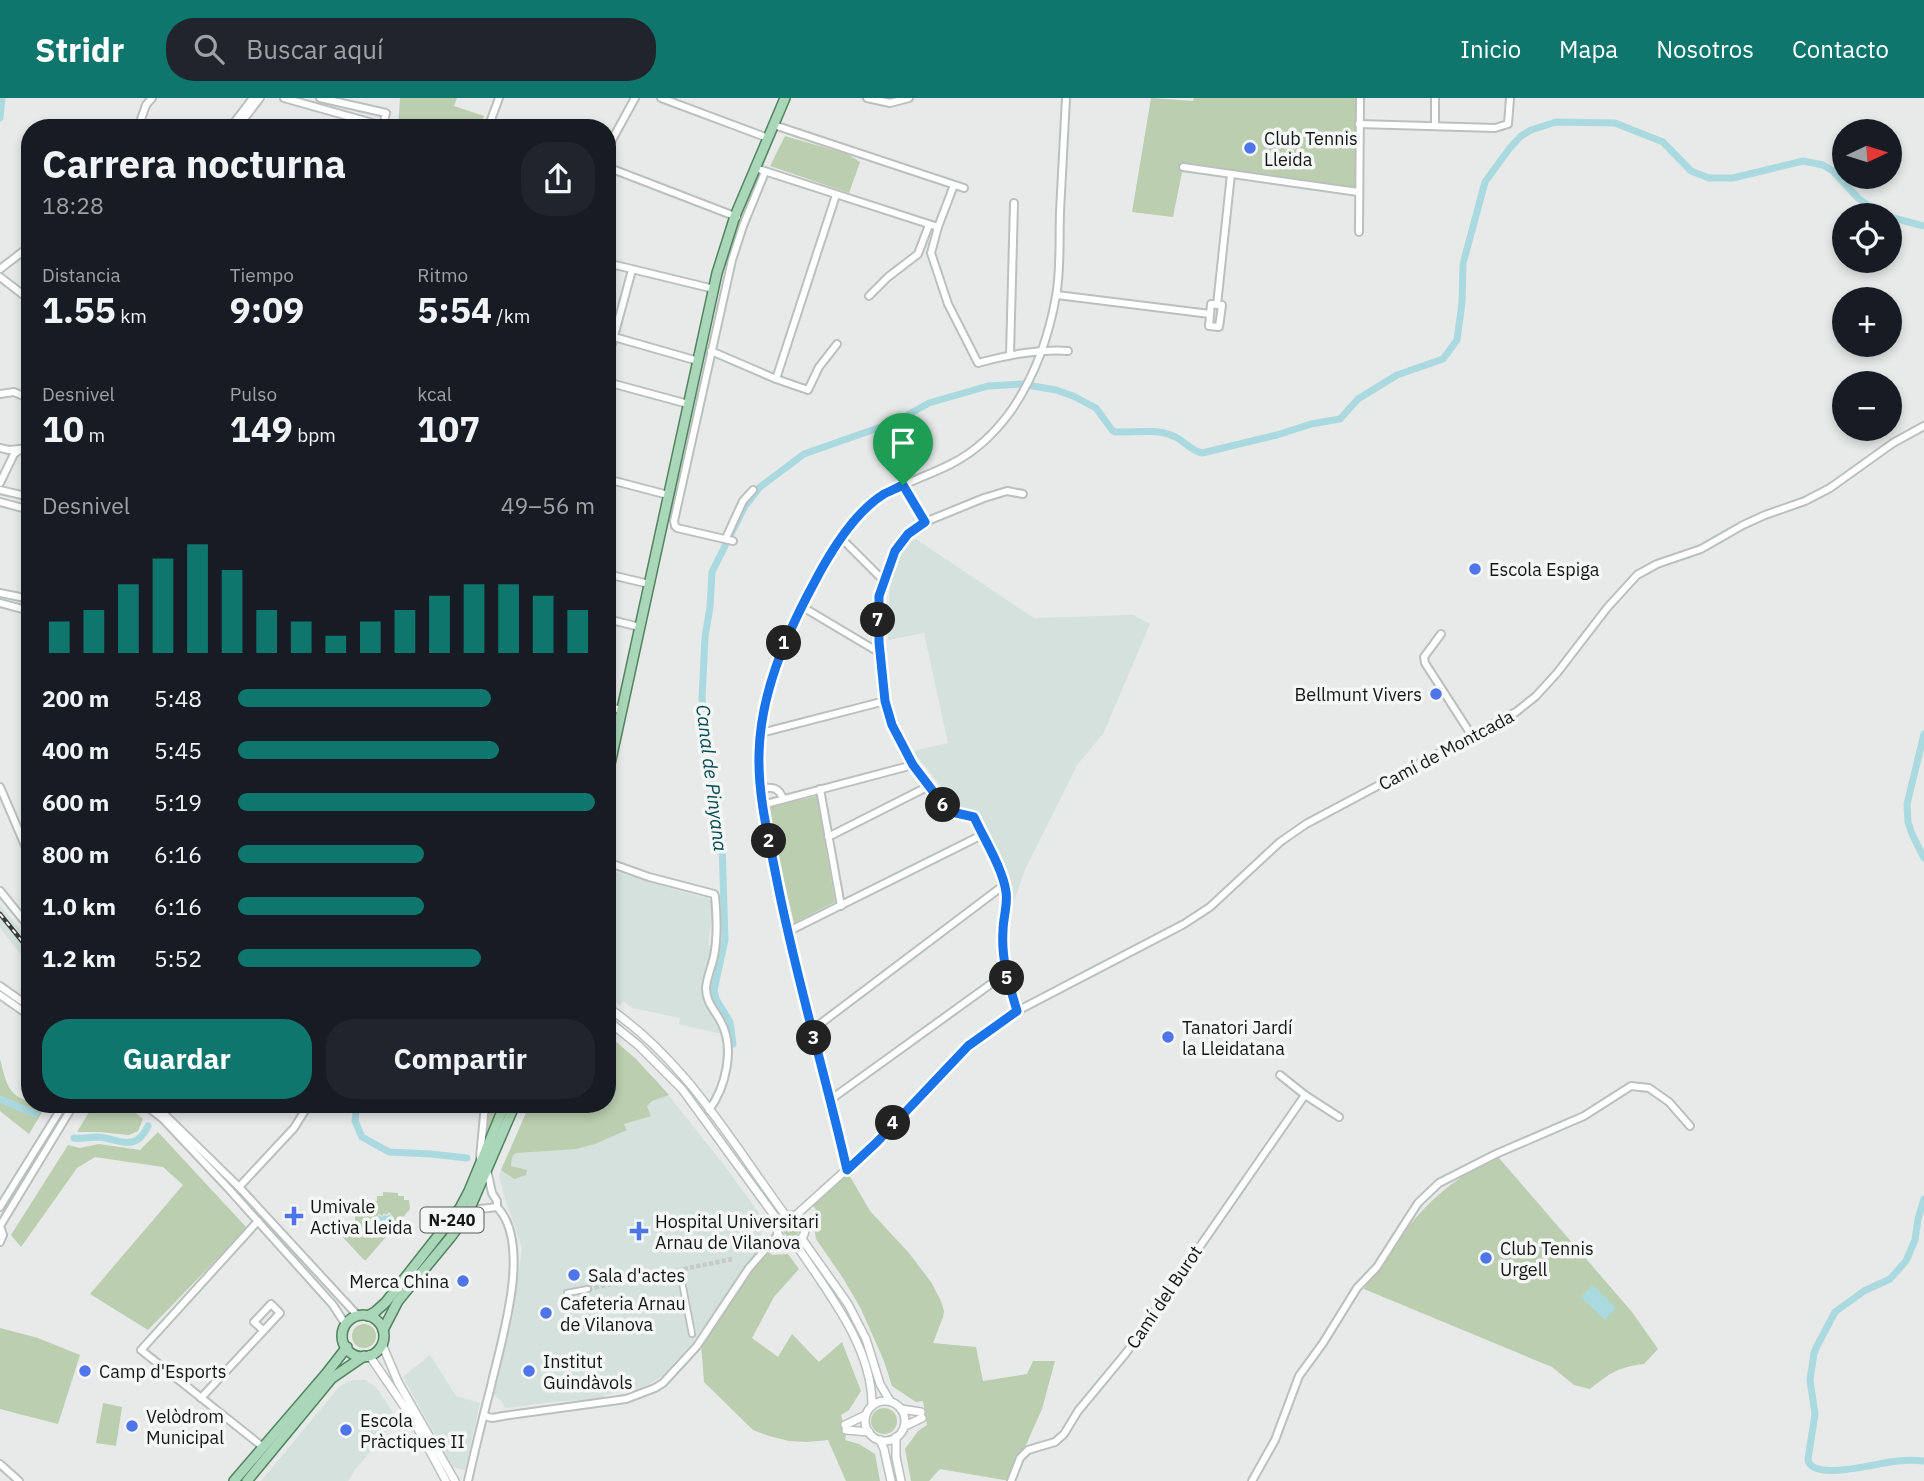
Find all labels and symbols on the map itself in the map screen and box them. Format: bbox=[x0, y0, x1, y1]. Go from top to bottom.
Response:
north arrow bbox=[1832, 119, 1902, 189]
place label: Club Tennis Lleida bbox=[1264, 127, 1358, 171]
marker: Club Tennis Lleida bbox=[1242, 140, 1258, 156]
pin bbox=[873, 413, 933, 485]
place label: Escola Espiga bbox=[1489, 558, 1600, 581]
marker: Escola Espiga bbox=[1467, 561, 1483, 577]
pin: 7 bbox=[860, 602, 896, 638]
pin: 1 bbox=[766, 626, 802, 660]
place label: Bellmunt Vivers bbox=[1295, 683, 1422, 706]
marker: Bellmunt Vivers bbox=[1428, 686, 1444, 702]
water label: Canal de Pinyana bbox=[691, 703, 733, 853]
street label: Camí de Montcada bbox=[1375, 705, 1518, 795]
pin: 6 bbox=[926, 788, 960, 822]
pin: 2 bbox=[752, 824, 786, 858]
pin: 5 bbox=[990, 960, 1024, 996]
place label: Tanatori Jardí la Lleidatana bbox=[1182, 1016, 1293, 1060]
pin: 3 bbox=[796, 1020, 832, 1056]
marker: Tanatori Jardí la Lleidatana bbox=[1160, 1029, 1176, 1045]
pin: 4 bbox=[876, 1105, 910, 1140]
place label: Umivale Activa Lleida bbox=[310, 1195, 413, 1239]
marker: Umivale Activa Lleida bbox=[284, 1206, 304, 1226]
road number: N-240 bbox=[420, 1208, 484, 1232]
place label: Hospital Universitari Arnau de Vilanova bbox=[655, 1210, 819, 1254]
marker: Hospital Universitari Arnau de Vilanova bbox=[629, 1221, 649, 1241]
place label: Club Tennis Urgell bbox=[1500, 1237, 1594, 1281]
street label: Camí del Burot bbox=[1121, 1241, 1207, 1353]
marker: Club Tennis Urgell bbox=[1478, 1250, 1494, 1266]
place label: Sala d'actes bbox=[588, 1264, 685, 1287]
marker: Sala d'actes bbox=[566, 1267, 582, 1283]
place label: Merca China bbox=[349, 1270, 449, 1293]
marker: Merca China bbox=[455, 1273, 471, 1289]
place label: Cafeteria Arnau de Vilanova bbox=[560, 1292, 686, 1336]
marker: Cafeteria Arnau de Vilanova bbox=[538, 1305, 554, 1321]
place label: Institut Guindàvols bbox=[543, 1350, 633, 1394]
place label: Camp d'Esports bbox=[99, 1360, 227, 1383]
marker: Camp d'Esports bbox=[77, 1363, 93, 1379]
marker: Institut Guindàvols bbox=[521, 1363, 537, 1379]
place label: Velòdrom Municipal bbox=[146, 1405, 224, 1449]
place label: Escola Pràctiques II bbox=[360, 1409, 465, 1453]
marker: Velòdrom Municipal bbox=[124, 1418, 140, 1434]
marker: Escola Pràctiques II bbox=[338, 1422, 354, 1438]

